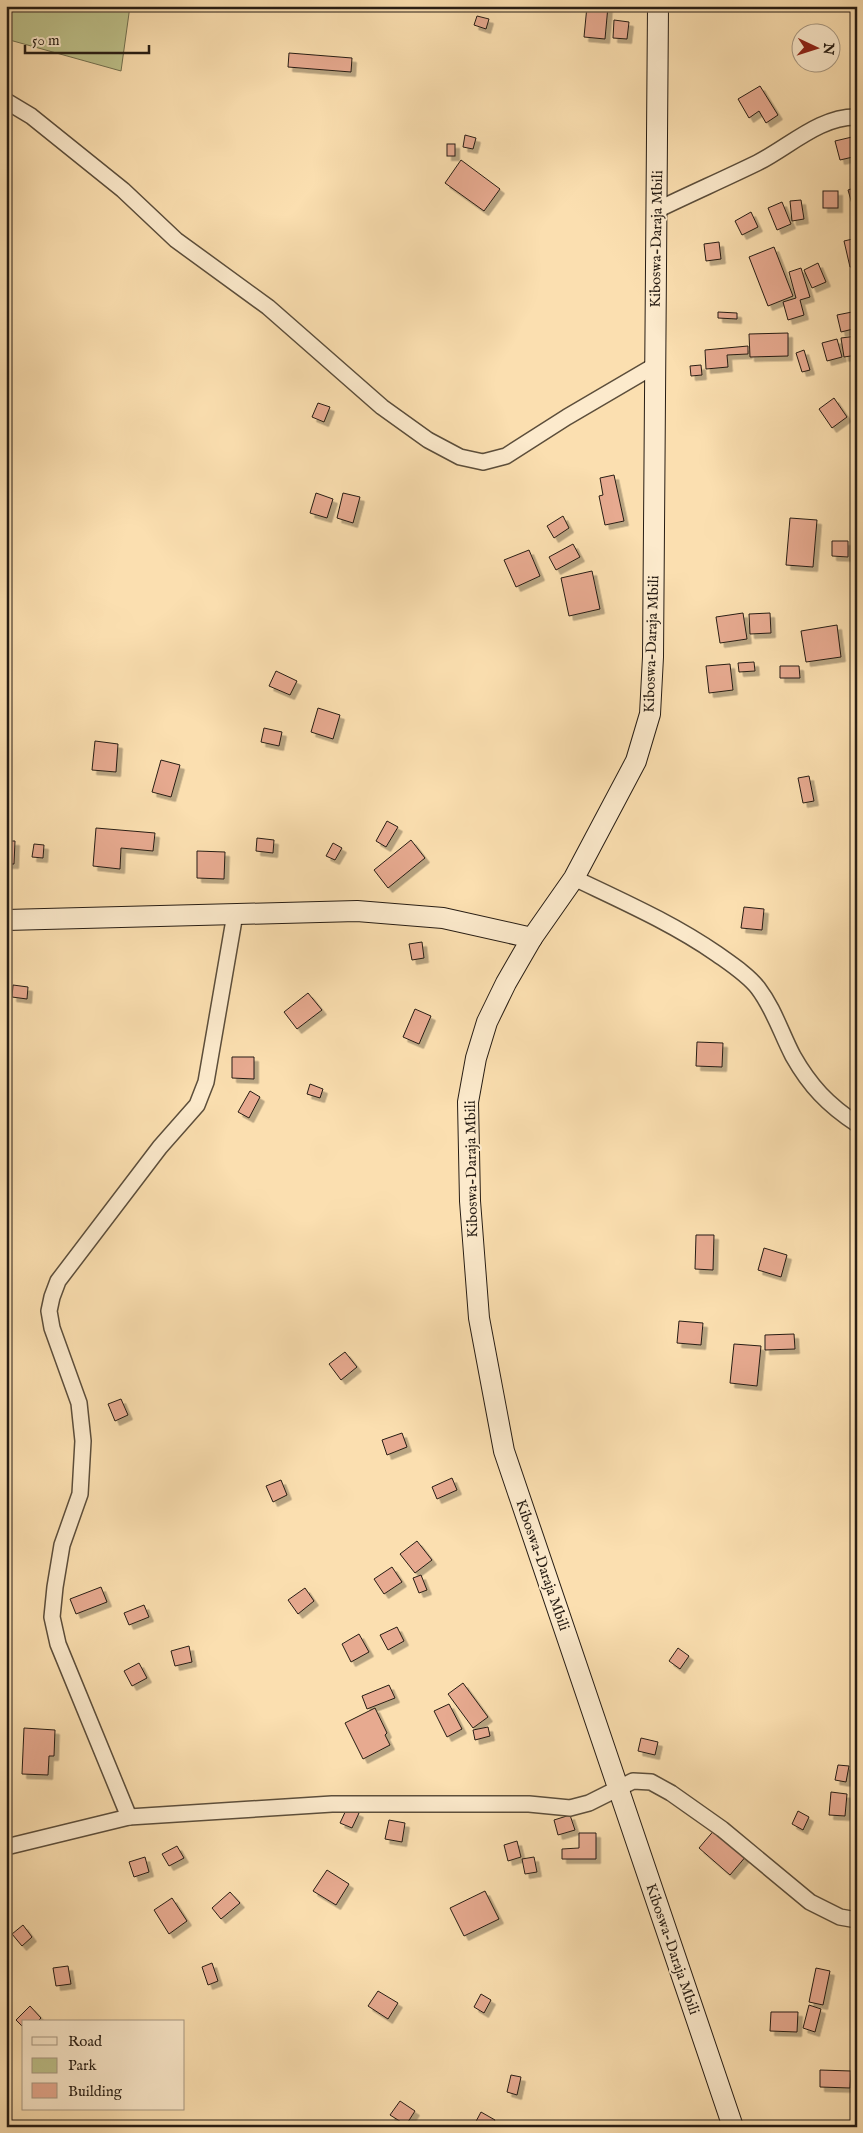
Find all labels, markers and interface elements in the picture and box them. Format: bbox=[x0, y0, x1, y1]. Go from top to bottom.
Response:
scale bar bbox=[25, 22, 149, 54]
north arrow bbox=[790, 22, 840, 72]
text: 50 m bbox=[32, 31, 60, 50]
text: N bbox=[819, 41, 837, 56]
street label: Kiboswa-Daraja Mbili bbox=[646, 170, 667, 308]
street label: Kiboswa-Daraja Mbili bbox=[640, 575, 663, 713]
street label: Kiboswa-Daraja Mbili bbox=[461, 1100, 482, 1238]
street label: Kiboswa-Daraja Mbili bbox=[511, 1497, 574, 1633]
street label: Kiboswa-Daraja Mbili bbox=[641, 1881, 704, 2017]
legend bbox=[22, 2020, 185, 2110]
text: Road bbox=[68, 2032, 103, 2051]
text: Park bbox=[68, 2056, 98, 2075]
text: Building bbox=[68, 2082, 123, 2101]

